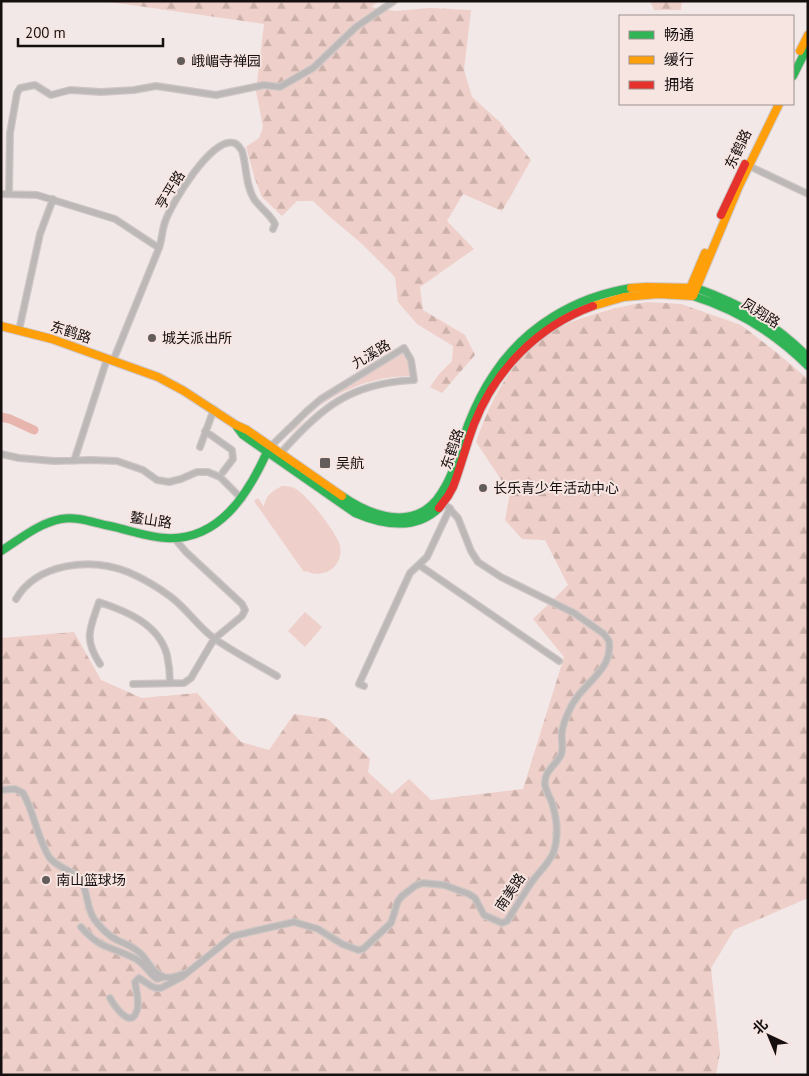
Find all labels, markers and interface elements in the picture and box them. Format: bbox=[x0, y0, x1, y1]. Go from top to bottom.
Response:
scale bar bbox=[18, 15, 162, 47]
legend bbox=[619, 15, 794, 105]
text: 200 m bbox=[25, 23, 66, 42]
text: 畅通 bbox=[664, 25, 694, 44]
text: 缓行 bbox=[664, 50, 694, 69]
place label: 峨嵋寺禅园 bbox=[191, 52, 261, 70]
marker: 峨嵋寺禅园 bbox=[175, 55, 187, 67]
text: 拥堵 bbox=[664, 75, 694, 94]
street label: 东鹤路 bbox=[721, 126, 755, 172]
street label: 亨平路 bbox=[151, 167, 189, 213]
street label: 凤翔路 bbox=[738, 294, 784, 332]
street label: 东鹤路 bbox=[48, 317, 94, 347]
place label: 城关派出所 bbox=[162, 329, 232, 347]
marker: 城关派出所 bbox=[146, 332, 158, 344]
street label: 九溪路 bbox=[348, 335, 394, 373]
street label: 东鹤路 bbox=[437, 426, 467, 472]
place label: 吴航 bbox=[336, 454, 364, 472]
marker: 吴航 bbox=[318, 456, 332, 470]
place label: 长乐青少年活动中心 bbox=[493, 479, 619, 497]
marker: 长乐青少年活动中心 bbox=[477, 482, 489, 494]
street label: 鳌山路 bbox=[129, 508, 173, 532]
street label: 南美路 bbox=[491, 870, 529, 914]
place label: 南山篮球场 bbox=[56, 871, 126, 889]
marker: 南山篮球场 bbox=[40, 874, 52, 886]
north arrow bbox=[744, 1011, 794, 1061]
text: 北 bbox=[749, 1015, 771, 1038]

